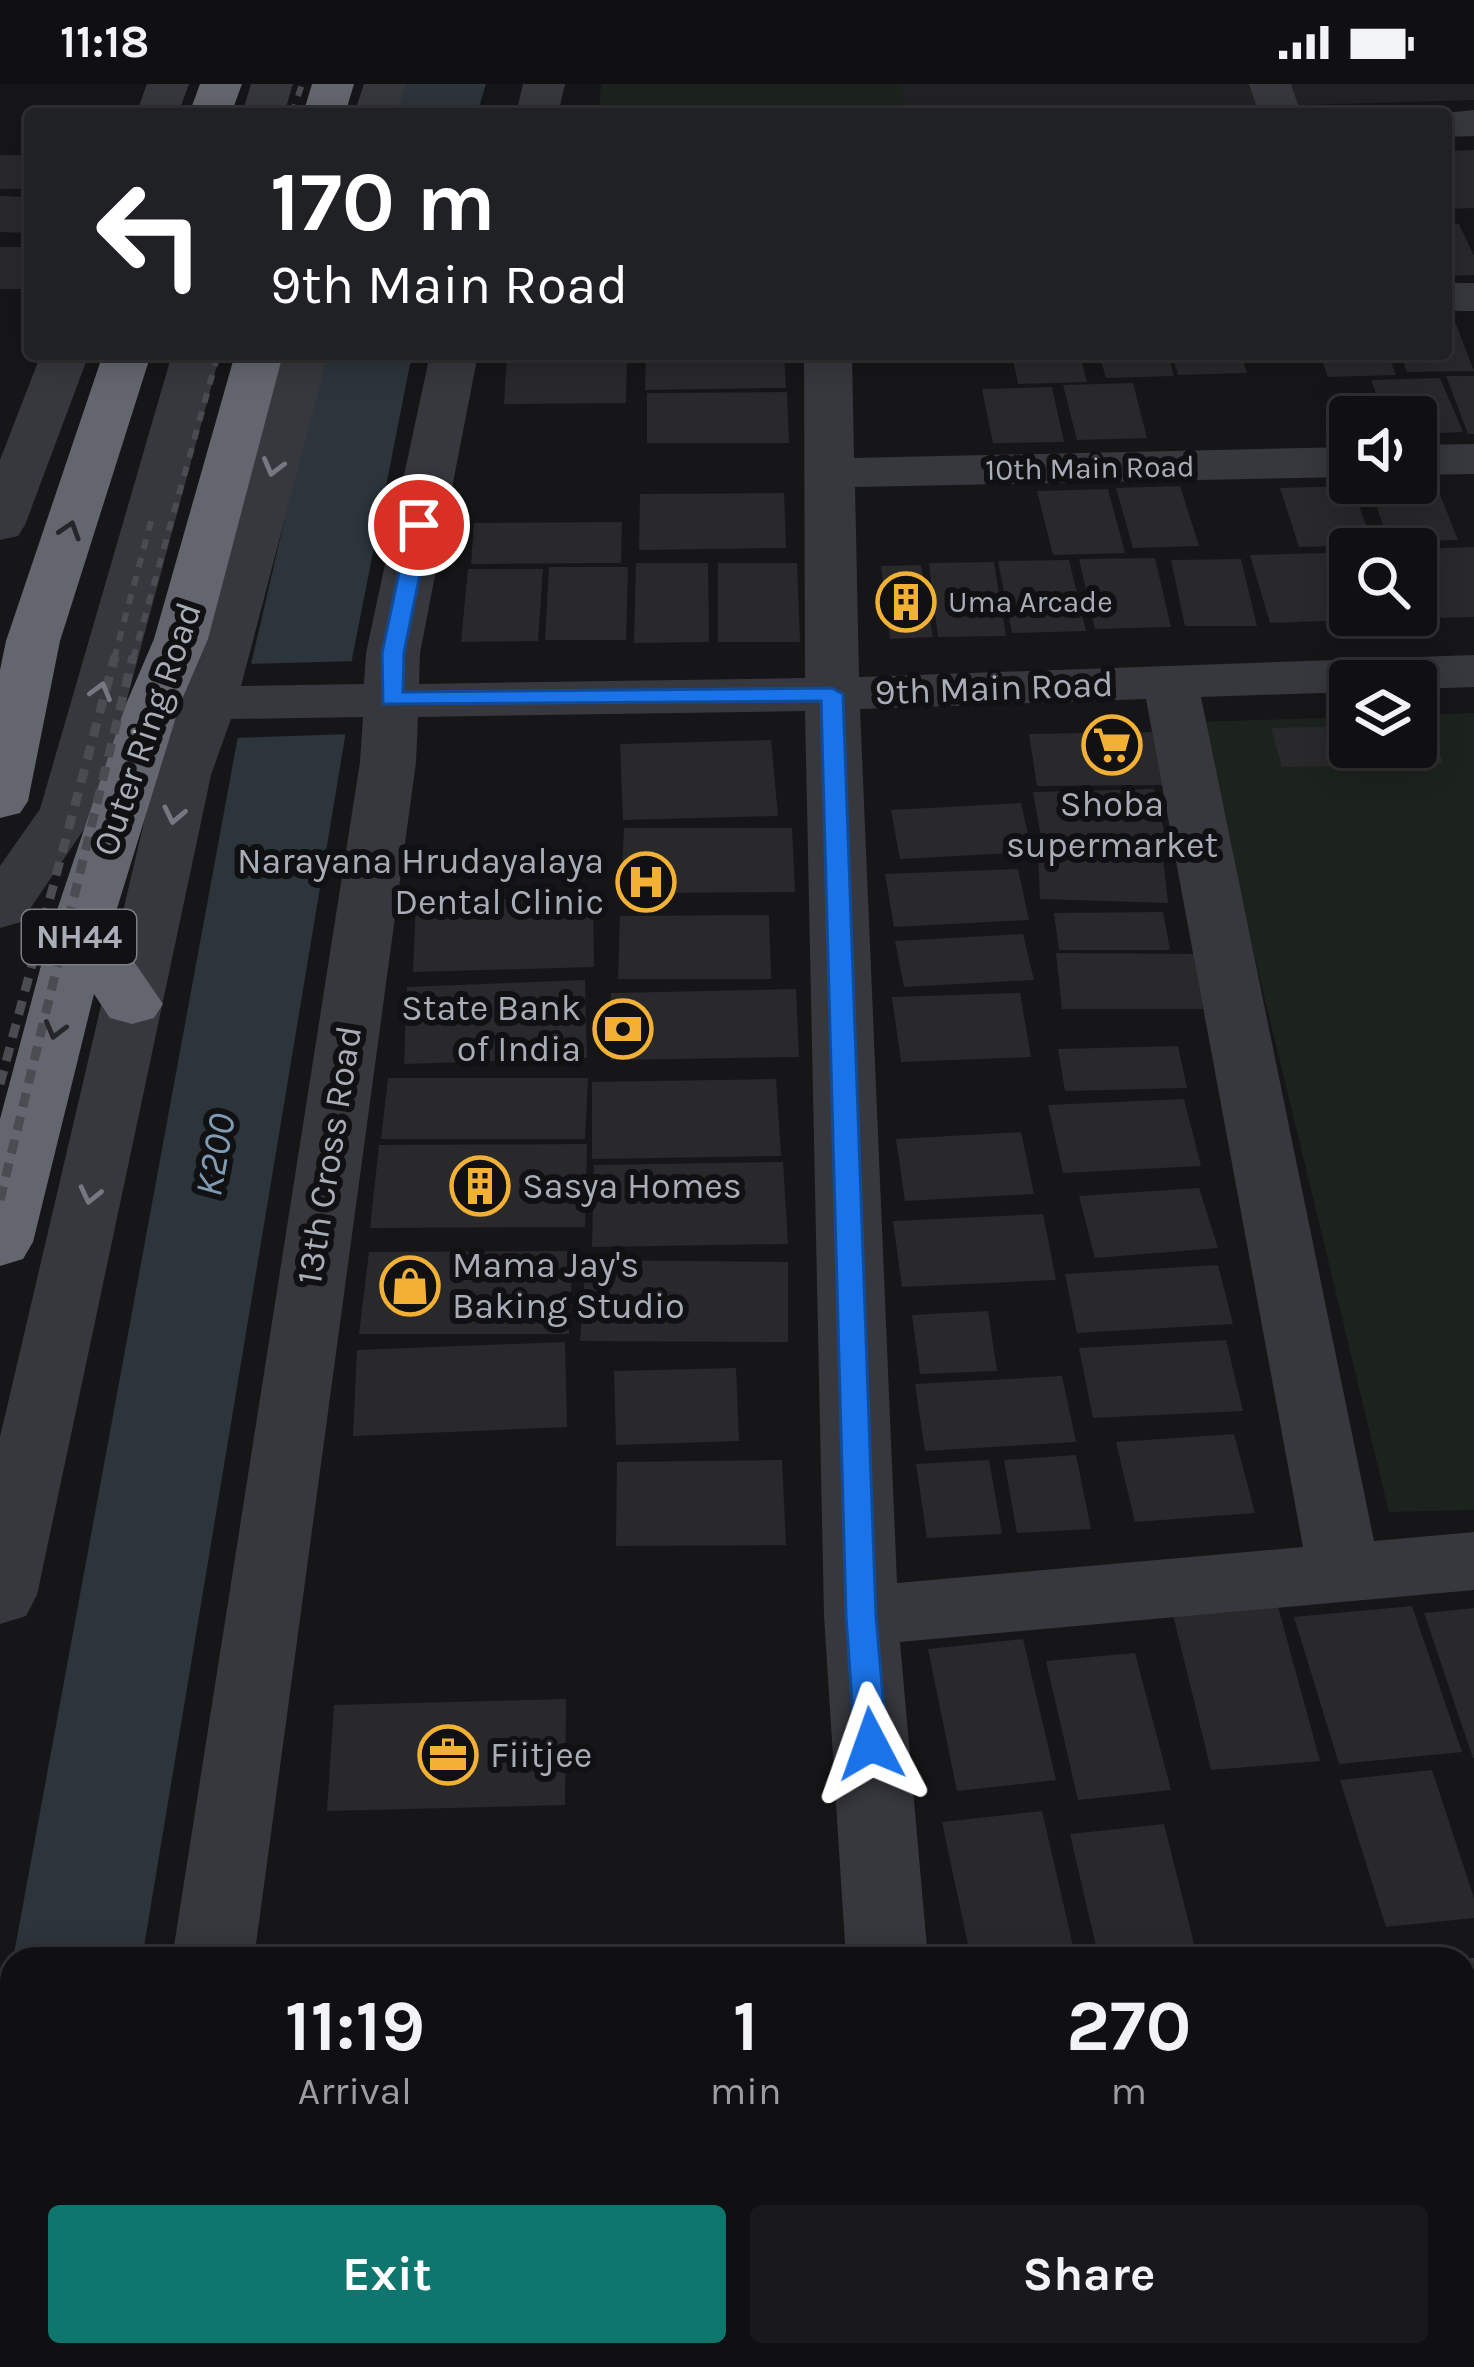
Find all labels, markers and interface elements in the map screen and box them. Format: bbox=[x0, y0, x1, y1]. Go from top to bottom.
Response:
text: 11:18 bbox=[60, 16, 149, 68]
text: 170 m bbox=[270, 153, 496, 251]
icon: left bbox=[72, 156, 228, 312]
text: 9th Main Road bbox=[270, 253, 628, 317]
map controls bbox=[1329, 396, 1437, 768]
button: sound bbox=[1329, 396, 1437, 504]
street label: 10th Main Road bbox=[985, 448, 1195, 488]
one-way arrow bbox=[262, 456, 287, 477]
pin bbox=[368, 474, 470, 576]
icon: arrive bbox=[386, 492, 452, 558]
one-way arrow bbox=[55, 520, 80, 541]
button: search bbox=[1329, 528, 1437, 636]
building icon: Uma Arcade bbox=[875, 571, 937, 633]
place label: Uma Arcade bbox=[948, 584, 1113, 620]
street label: Outer Ring Road bbox=[84, 597, 210, 861]
button: layers bbox=[1329, 660, 1437, 768]
street label: 9th Main Road bbox=[874, 663, 1114, 713]
one-way arrow bbox=[87, 682, 112, 702]
supermarket icon: Shoba supermarket bbox=[1081, 714, 1143, 776]
place label: Shoba supermarket bbox=[1006, 783, 1218, 866]
one-way arrow bbox=[162, 804, 188, 824]
place label: Narayana Hrudayalaya Dental Clinic bbox=[237, 840, 604, 923]
hospital icon: Narayana Hrudayalaya Dental Clinic bbox=[615, 851, 677, 913]
road number: NH44 bbox=[22, 910, 136, 964]
place label: State Bank of India bbox=[401, 987, 581, 1070]
bank icon: State Bank of India bbox=[592, 998, 654, 1060]
one-way arrow bbox=[44, 1019, 69, 1040]
street label: 13th Cross Road bbox=[288, 1023, 370, 1287]
water label: K200 bbox=[185, 1110, 245, 1200]
building icon: Sasya Homes bbox=[449, 1155, 511, 1217]
place label: Sasya Homes bbox=[522, 1165, 742, 1207]
one-way arrow bbox=[79, 1185, 104, 1205]
place label: Mama Jay's Baking Studio bbox=[452, 1244, 685, 1327]
shop icon: Mama Jay's Baking Studio bbox=[379, 1255, 441, 1317]
position arrow bbox=[808, 1681, 934, 1807]
office icon: Fiitjee bbox=[417, 1724, 479, 1786]
place label: Fiitjee bbox=[490, 1734, 592, 1776]
text: 11:19 bbox=[285, 1984, 425, 2068]
text: 1 bbox=[733, 1984, 759, 2068]
text: 270 bbox=[1066, 1984, 1191, 2068]
text: Arrival bbox=[298, 2068, 412, 2114]
text: min bbox=[710, 2068, 782, 2114]
text: m bbox=[1110, 2068, 1147, 2114]
button: Exit bbox=[48, 2205, 726, 2343]
button: Share bbox=[750, 2205, 1428, 2343]

